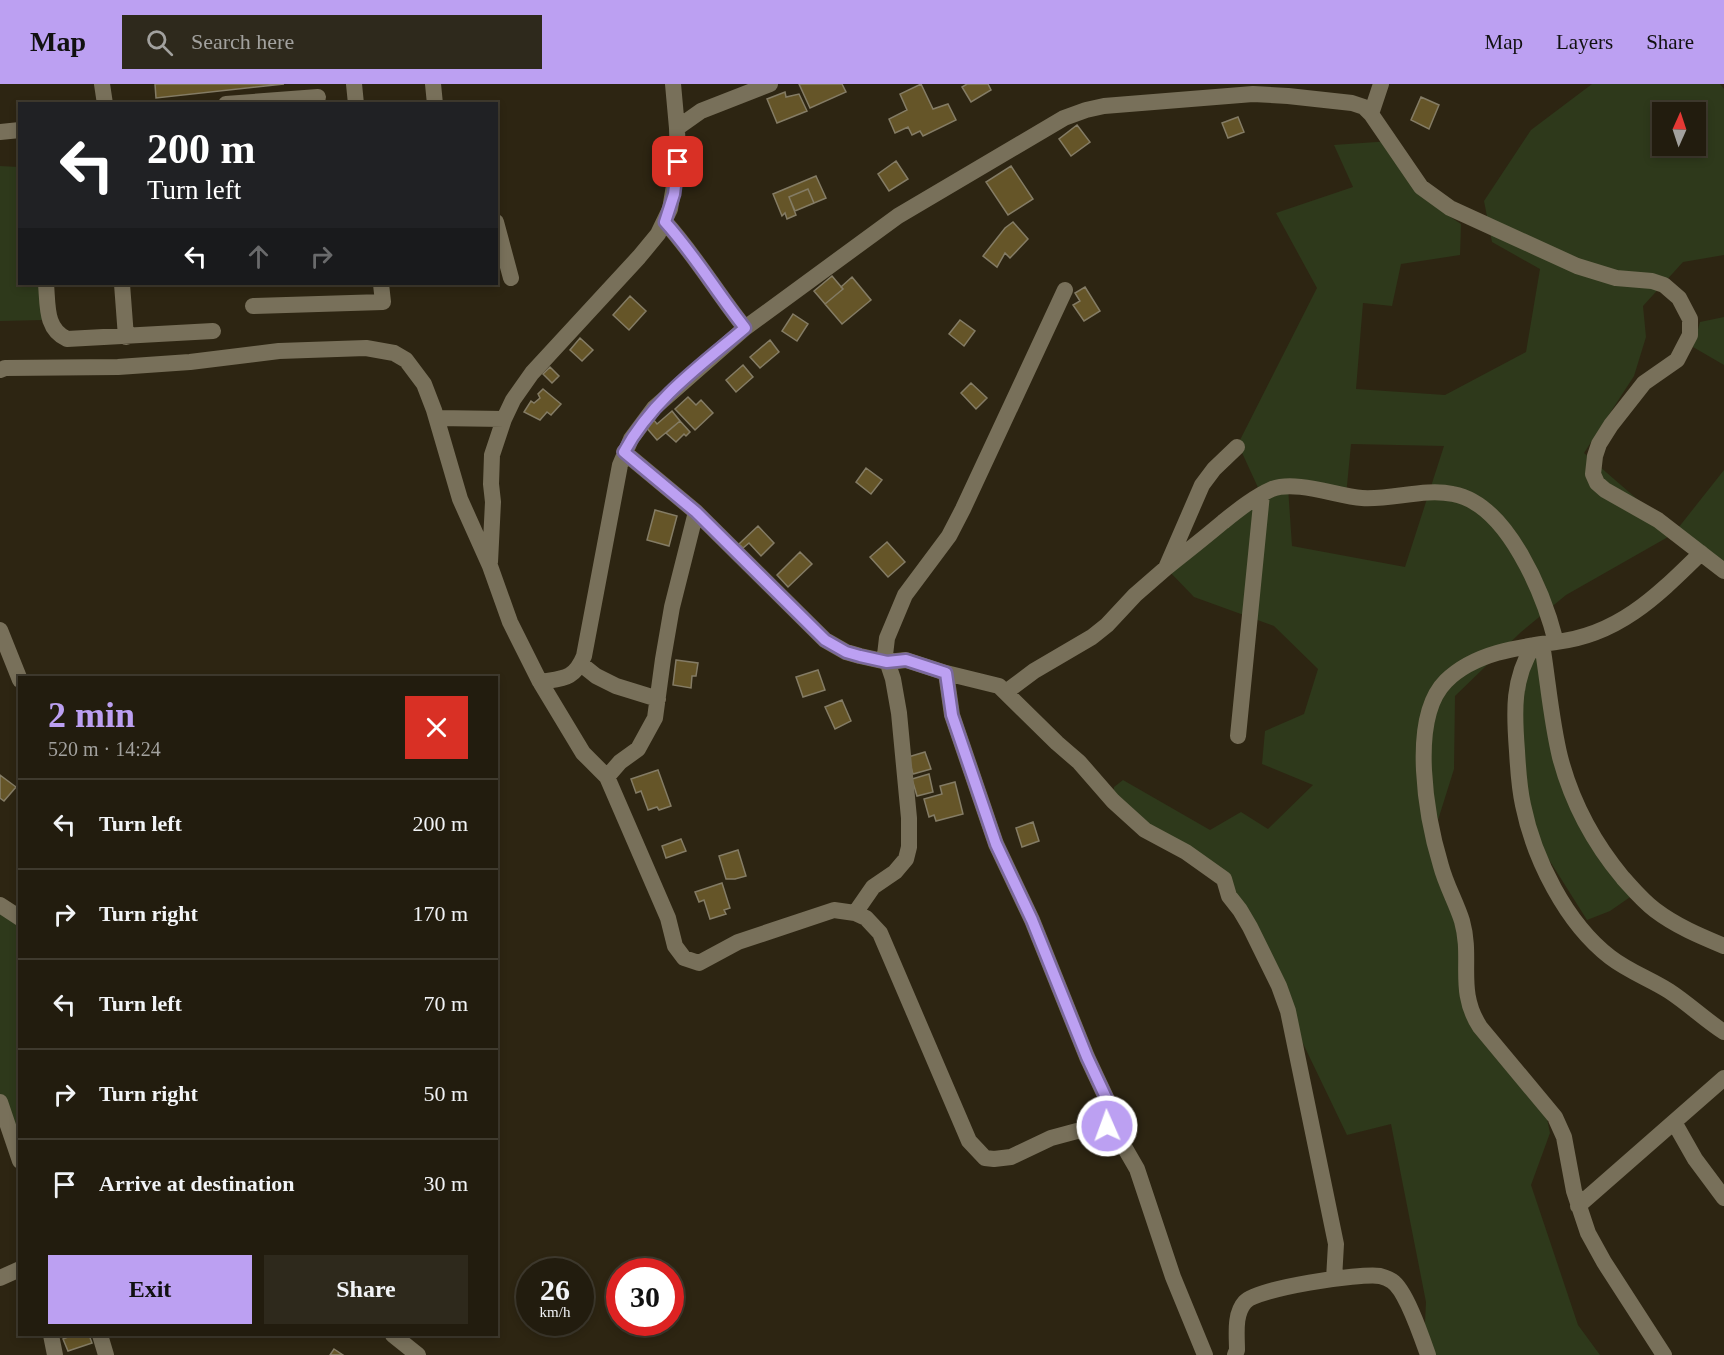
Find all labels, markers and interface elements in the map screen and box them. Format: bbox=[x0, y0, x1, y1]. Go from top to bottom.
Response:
search box bbox=[122, 15, 542, 69]
text: Map bbox=[30, 26, 86, 57]
icon: search bbox=[143, 26, 176, 59]
text: Search here bbox=[191, 29, 294, 54]
text: Map bbox=[1485, 30, 1523, 54]
text: Layers bbox=[1556, 30, 1613, 54]
text: Share bbox=[1646, 30, 1694, 54]
north arrow bbox=[1652, 102, 1706, 156]
map controls bbox=[1652, 102, 1706, 156]
icon: left bbox=[48, 126, 126, 204]
text: 200 m bbox=[147, 126, 256, 172]
pin bbox=[652, 136, 703, 187]
icon: arrive bbox=[661, 145, 694, 178]
text: Turn left bbox=[147, 175, 241, 205]
icon: left bbox=[179, 240, 212, 273]
icon: ahead bbox=[242, 240, 275, 273]
icon: right bbox=[305, 240, 338, 273]
text: 2 min bbox=[48, 695, 135, 735]
button: close bbox=[405, 696, 468, 759]
text: 520 m · 14:24 bbox=[48, 738, 161, 760]
icon: left bbox=[48, 808, 81, 841]
text: Turn left bbox=[99, 811, 182, 836]
text: 200 m bbox=[412, 811, 468, 836]
icon: right bbox=[48, 898, 81, 931]
text: Turn right bbox=[99, 901, 198, 926]
text: 170 m bbox=[412, 901, 468, 926]
icon: left bbox=[48, 988, 81, 1021]
text: Turn left bbox=[99, 991, 182, 1016]
text: 70 m bbox=[423, 991, 468, 1016]
icon: right bbox=[48, 1078, 81, 1111]
text: Turn right bbox=[99, 1081, 198, 1106]
text: 50 m bbox=[423, 1081, 468, 1106]
position arrow bbox=[1075, 1094, 1139, 1158]
icon: arrive bbox=[48, 1168, 81, 1201]
text: Arrive at destination bbox=[99, 1171, 295, 1196]
text: 30 m bbox=[423, 1171, 468, 1196]
button: Exit bbox=[48, 1255, 252, 1324]
button: Share bbox=[264, 1255, 468, 1324]
speed limit sign: 30 bbox=[606, 1258, 684, 1336]
text: 26 bbox=[540, 1273, 570, 1306]
text: km/h bbox=[540, 1304, 570, 1320]

